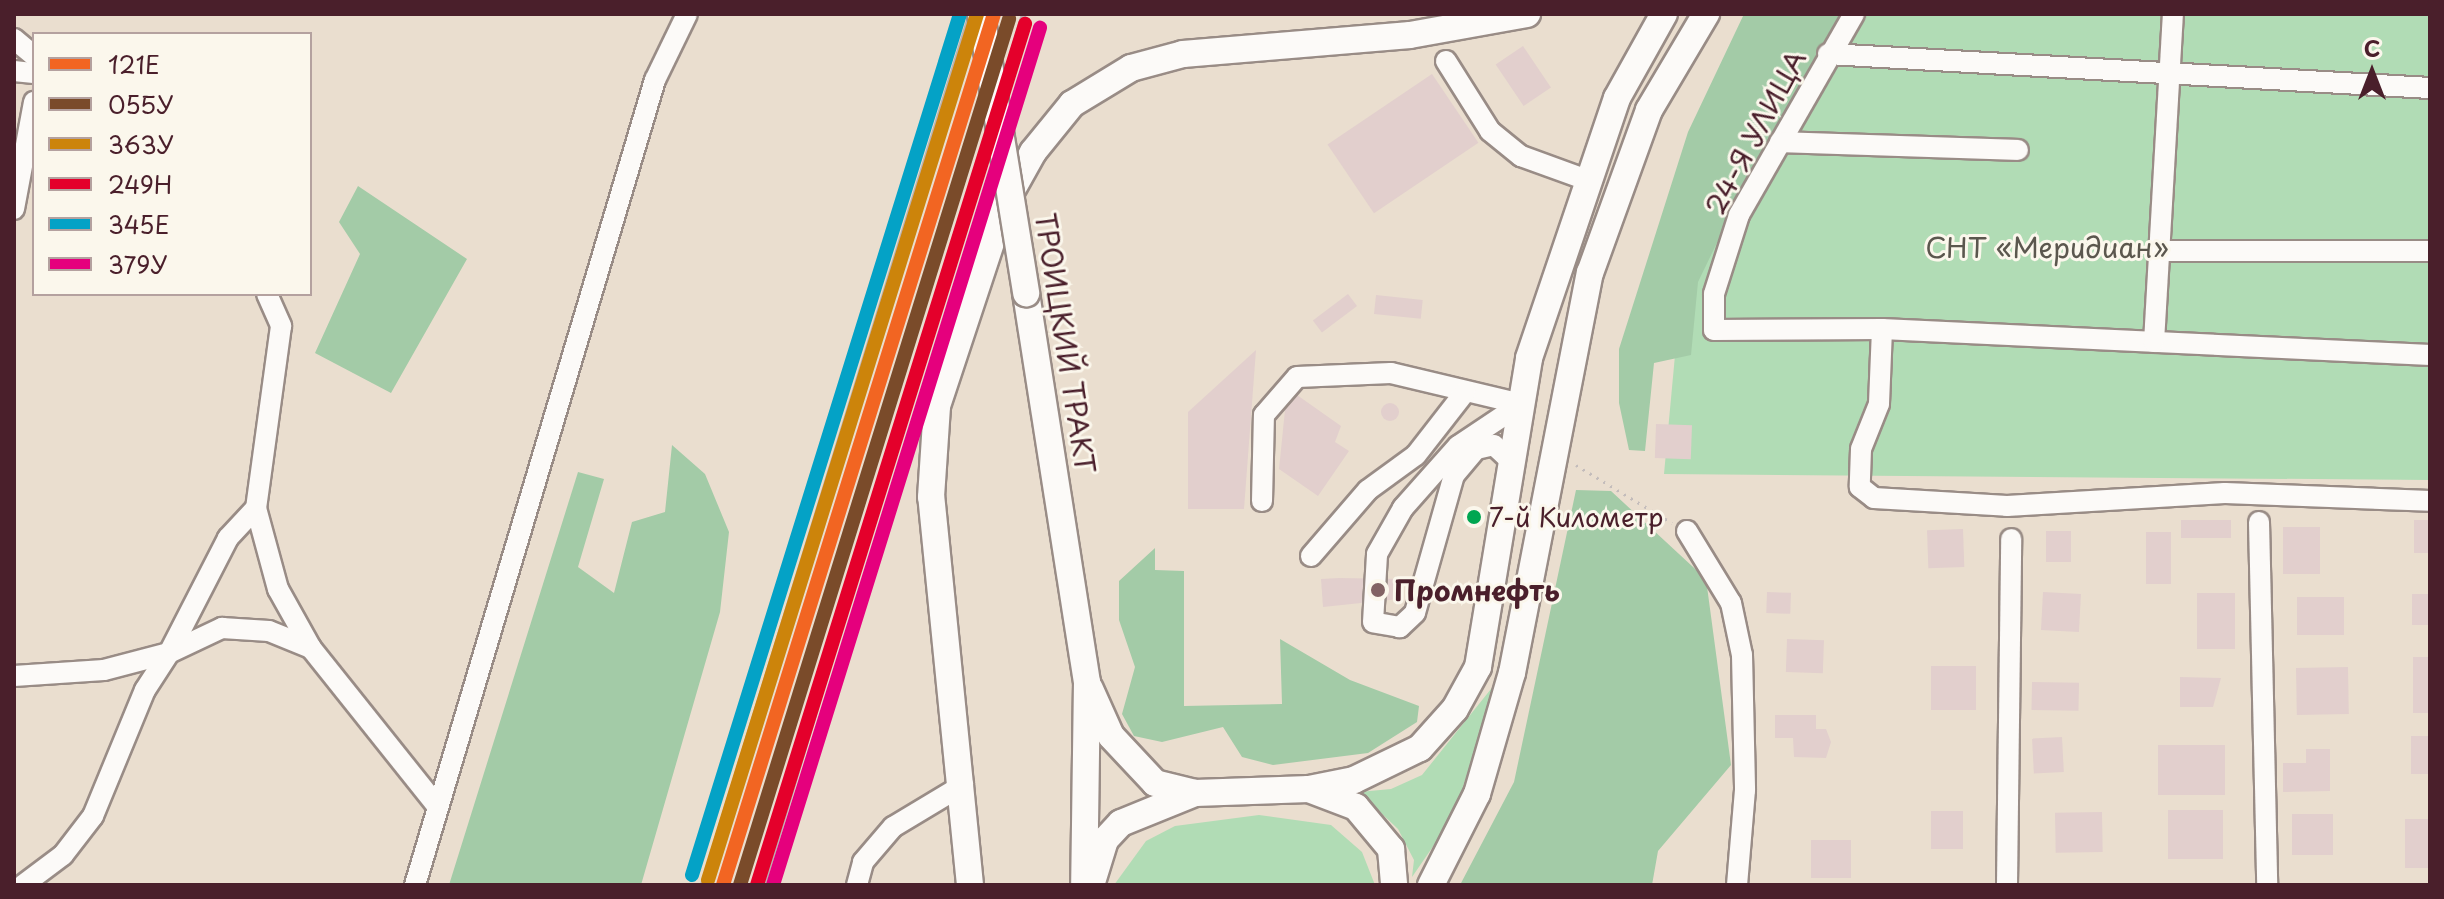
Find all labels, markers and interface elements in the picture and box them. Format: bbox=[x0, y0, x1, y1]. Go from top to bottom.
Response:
text: С bbox=[2364, 31, 2380, 64]
legend bbox=[32, 32, 312, 296]
north arrow bbox=[2332, 32, 2412, 112]
street label: 24-Я УЛИЦА bbox=[1697, 43, 1813, 221]
text: 121Е bbox=[108, 46, 160, 82]
text: 055У bbox=[108, 86, 173, 122]
text: 363У bbox=[108, 126, 174, 162]
text: 249Н bbox=[108, 166, 172, 202]
text: 345Е bbox=[108, 206, 170, 242]
street label: ТРОИЦКИЙ ТРАКТ bbox=[1029, 210, 1103, 476]
park label: СНТ «Меридиан» bbox=[1925, 230, 2169, 264]
text: 379У bbox=[108, 246, 167, 282]
place label: 7-й Километр bbox=[1489, 501, 1664, 533]
marker: 7-й Километр bbox=[1466, 509, 1482, 525]
place label: Промнефть bbox=[1394, 573, 1560, 607]
marker: Промнефть bbox=[1369, 581, 1387, 599]

